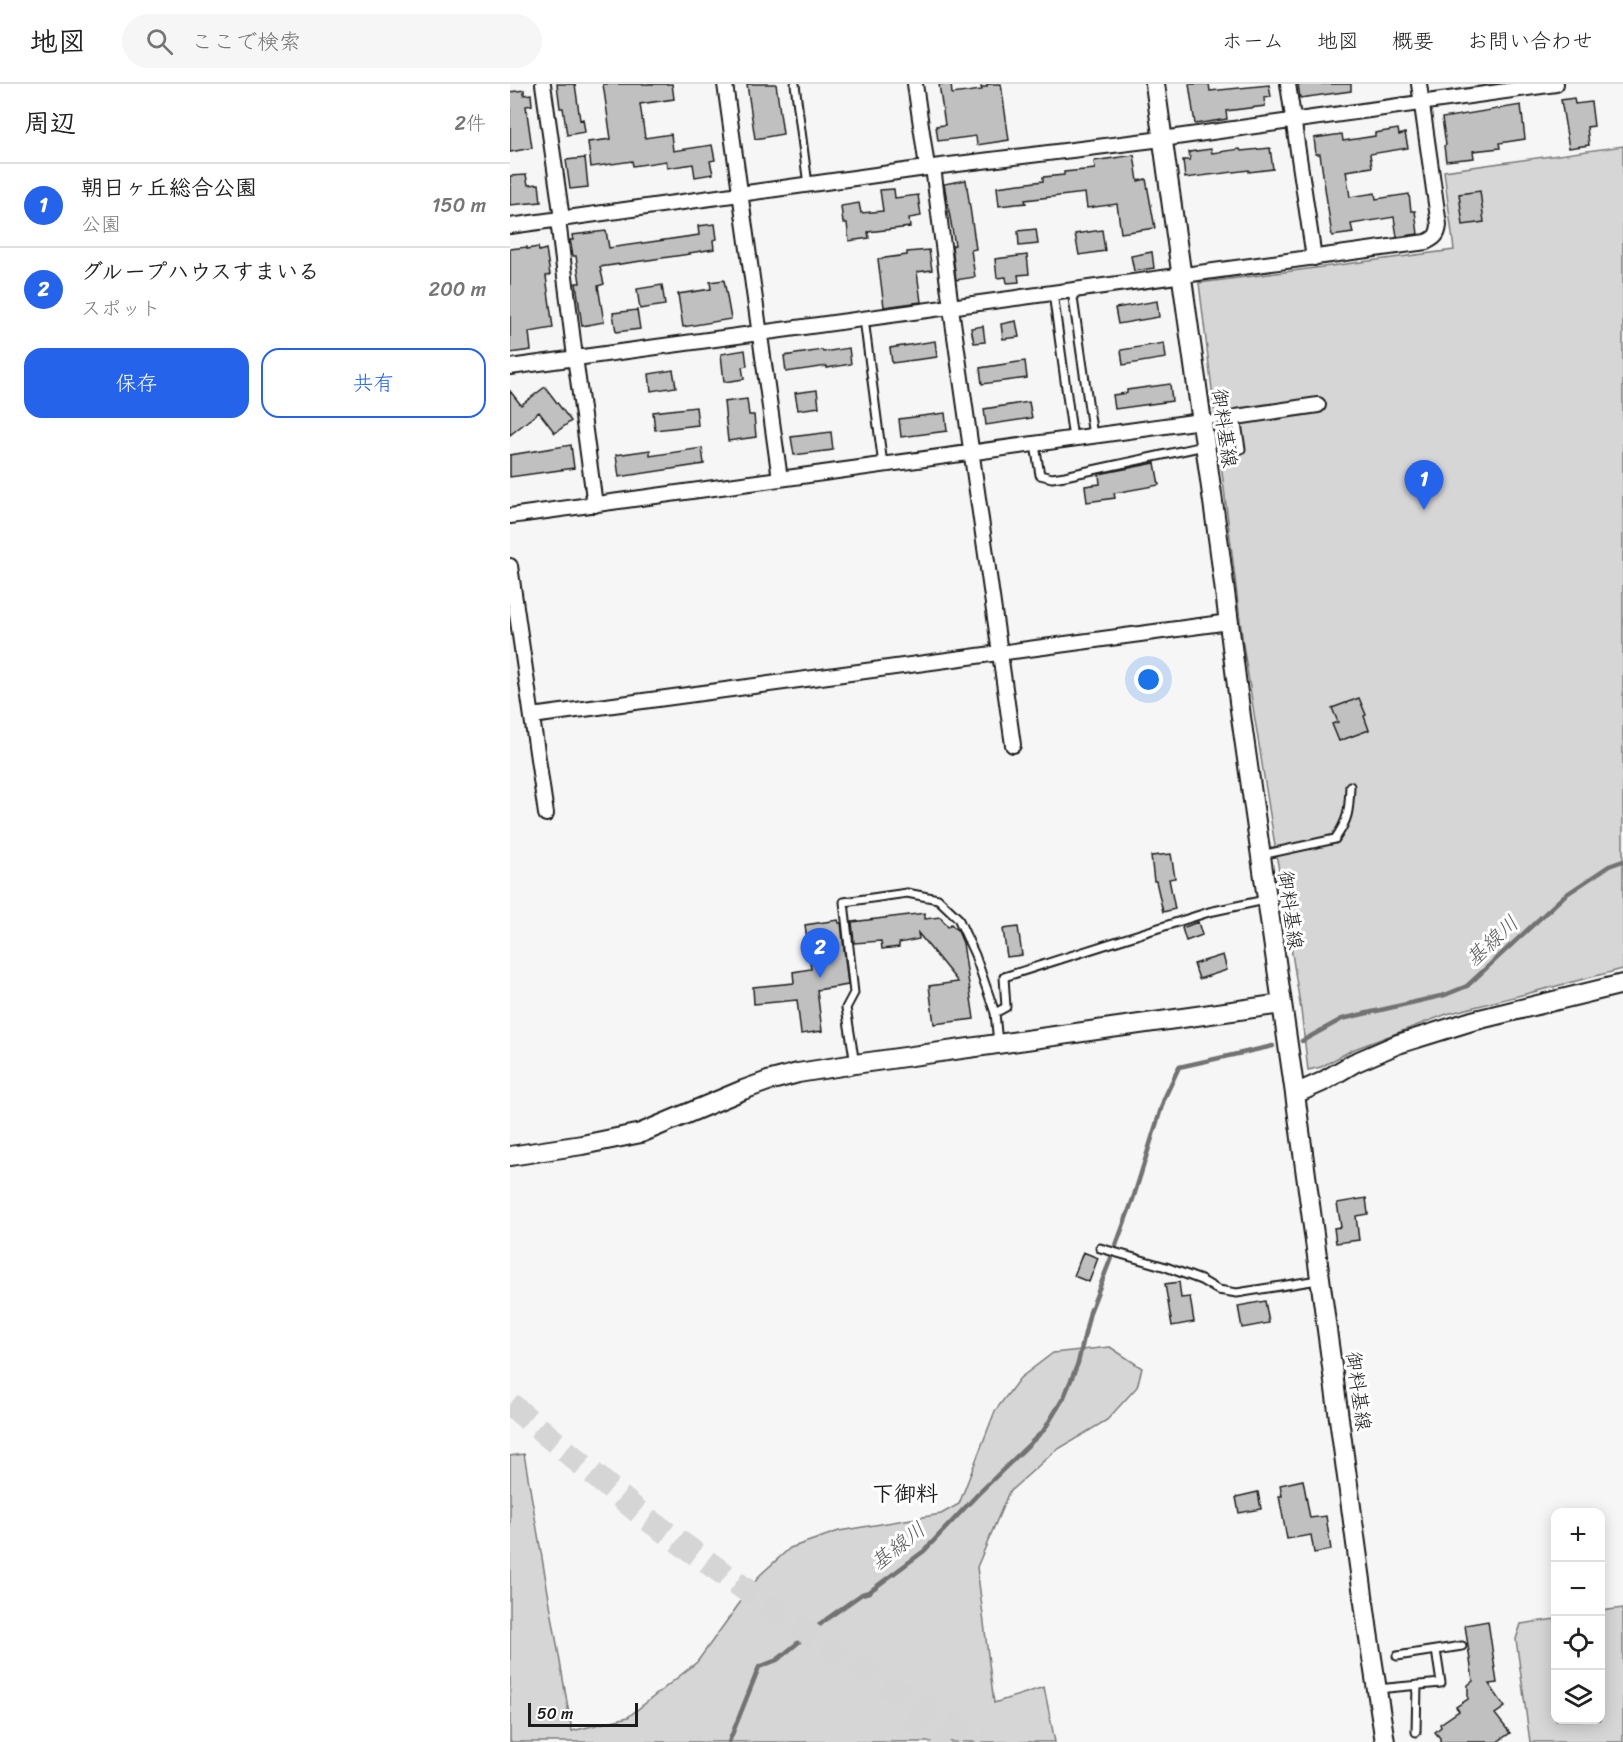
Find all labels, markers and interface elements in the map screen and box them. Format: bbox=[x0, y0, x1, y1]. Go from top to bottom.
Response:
search box bbox=[122, 14, 542, 68]
text: 地図 bbox=[30, 17, 86, 66]
text: ここで検索 bbox=[191, 22, 301, 61]
text: ホーム bbox=[1222, 22, 1284, 60]
text: 地図 bbox=[1317, 22, 1359, 60]
text: 概要 bbox=[1392, 22, 1434, 60]
text: お問い合わせ bbox=[1467, 22, 1593, 60]
icon: search bbox=[143, 25, 176, 58]
text: 周辺 bbox=[24, 100, 76, 146]
text: 2件 bbox=[454, 106, 486, 141]
text: 朝日ヶ丘総合公園 bbox=[81, 168, 257, 207]
text: 1 bbox=[39, 188, 48, 223]
text: 150 m bbox=[432, 188, 486, 223]
text: 公園 bbox=[81, 207, 121, 242]
text: グループハウスすまいる bbox=[81, 252, 320, 291]
text: 2 bbox=[38, 272, 49, 307]
text: 200 m bbox=[429, 272, 486, 307]
text: スポット bbox=[81, 291, 161, 326]
button: 保存 bbox=[24, 348, 249, 418]
button: 共有 bbox=[261, 348, 486, 418]
street label: 御料基線 bbox=[1202, 386, 1247, 470]
pin: 1 bbox=[1404, 460, 1444, 510]
your location bbox=[1134, 665, 1163, 694]
street label: 御料基線 bbox=[1268, 868, 1313, 952]
water label: 基線川 bbox=[1456, 906, 1528, 976]
pin: 2 bbox=[800, 928, 840, 978]
street label: 御料基線 bbox=[1336, 1349, 1381, 1433]
district label: 下御料 bbox=[872, 1474, 938, 1513]
map controls bbox=[1551, 1508, 1605, 1724]
button: + bbox=[1551, 1508, 1605, 1562]
water label: 基線川 bbox=[861, 1512, 935, 1580]
button: − bbox=[1551, 1562, 1605, 1616]
button: locate bbox=[1551, 1616, 1605, 1670]
button: layers bbox=[1551, 1670, 1605, 1724]
text: 50 m bbox=[537, 1699, 573, 1728]
scale bar bbox=[528, 1700, 638, 1728]

